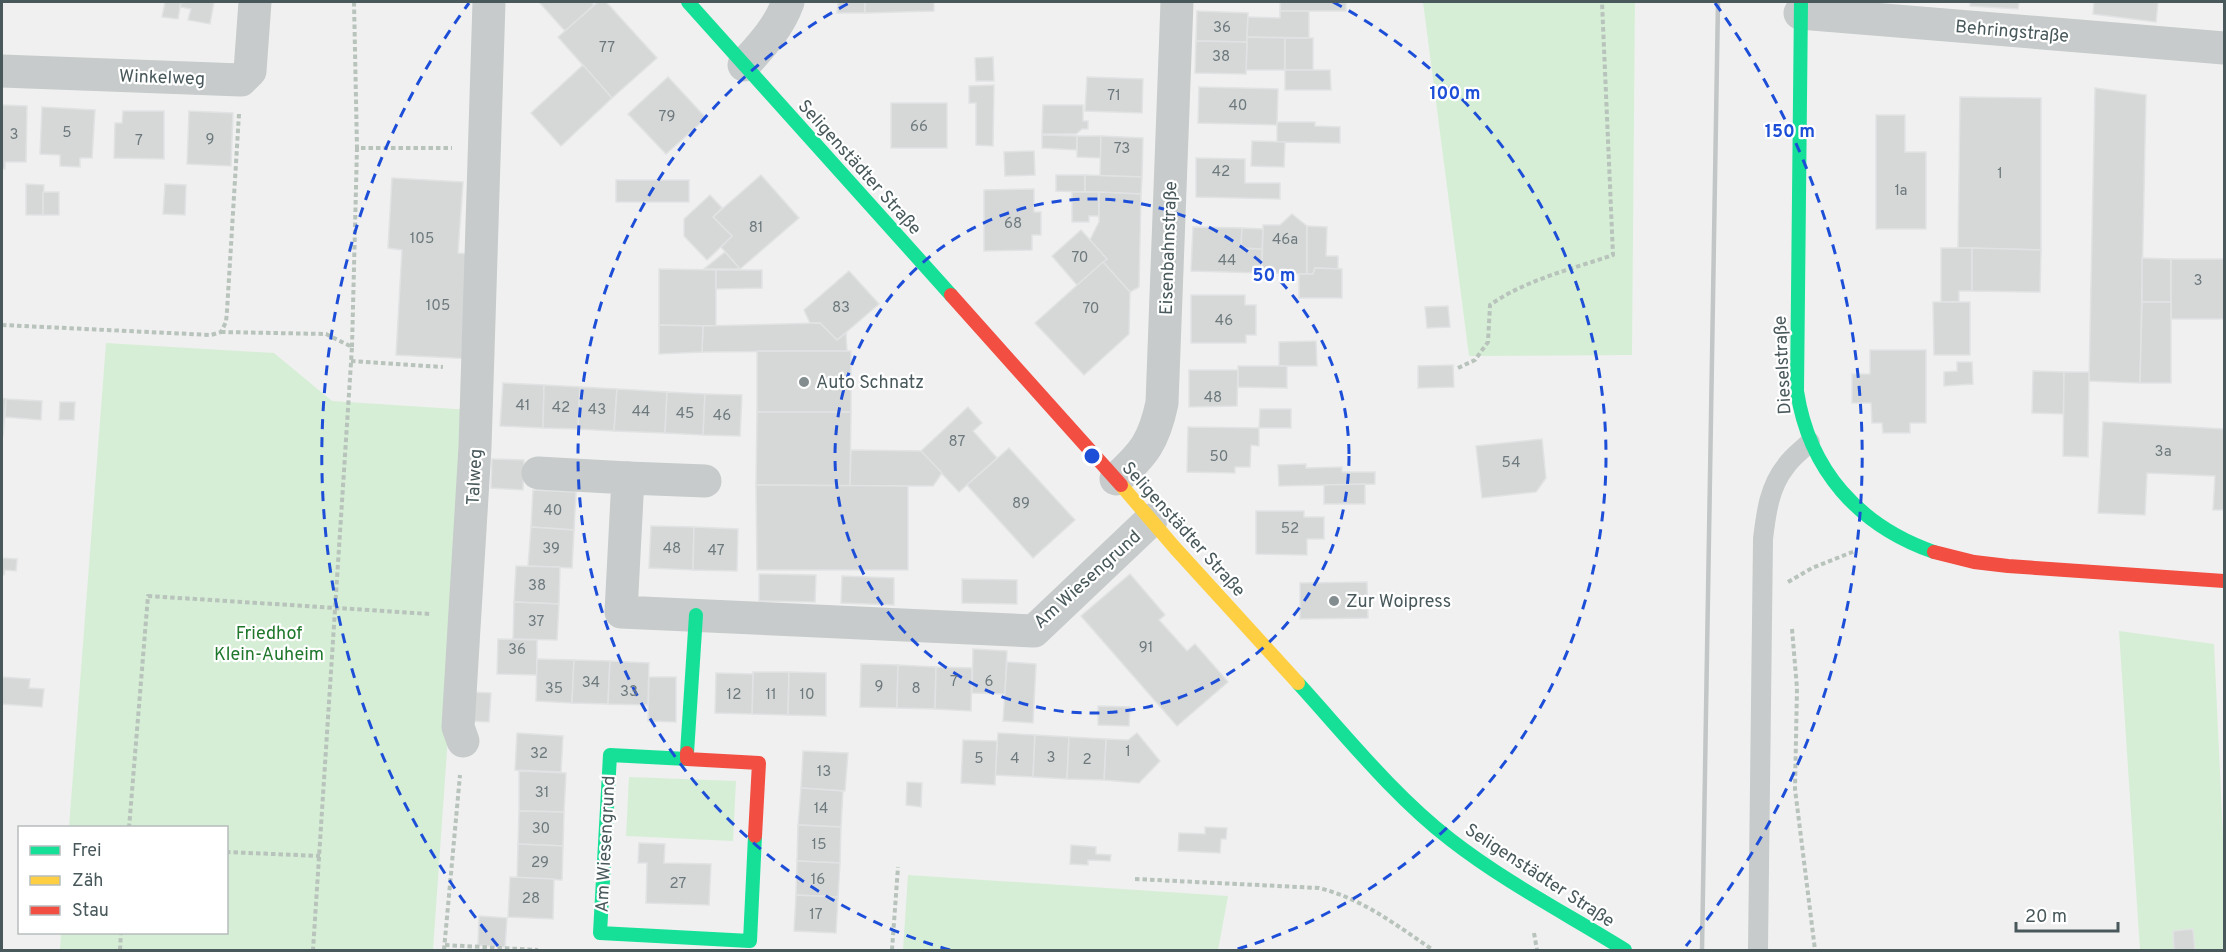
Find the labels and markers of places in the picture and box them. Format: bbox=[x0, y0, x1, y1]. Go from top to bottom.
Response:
place label: Auto Schnatz bbox=[816, 372, 924, 395]
marker: Auto Schnatz bbox=[797, 375, 811, 389]
centre of rings bbox=[1082, 446, 1102, 466]
place label: Zur Woipress bbox=[1346, 591, 1451, 614]
marker: Zur Woipress bbox=[1327, 594, 1341, 608]

